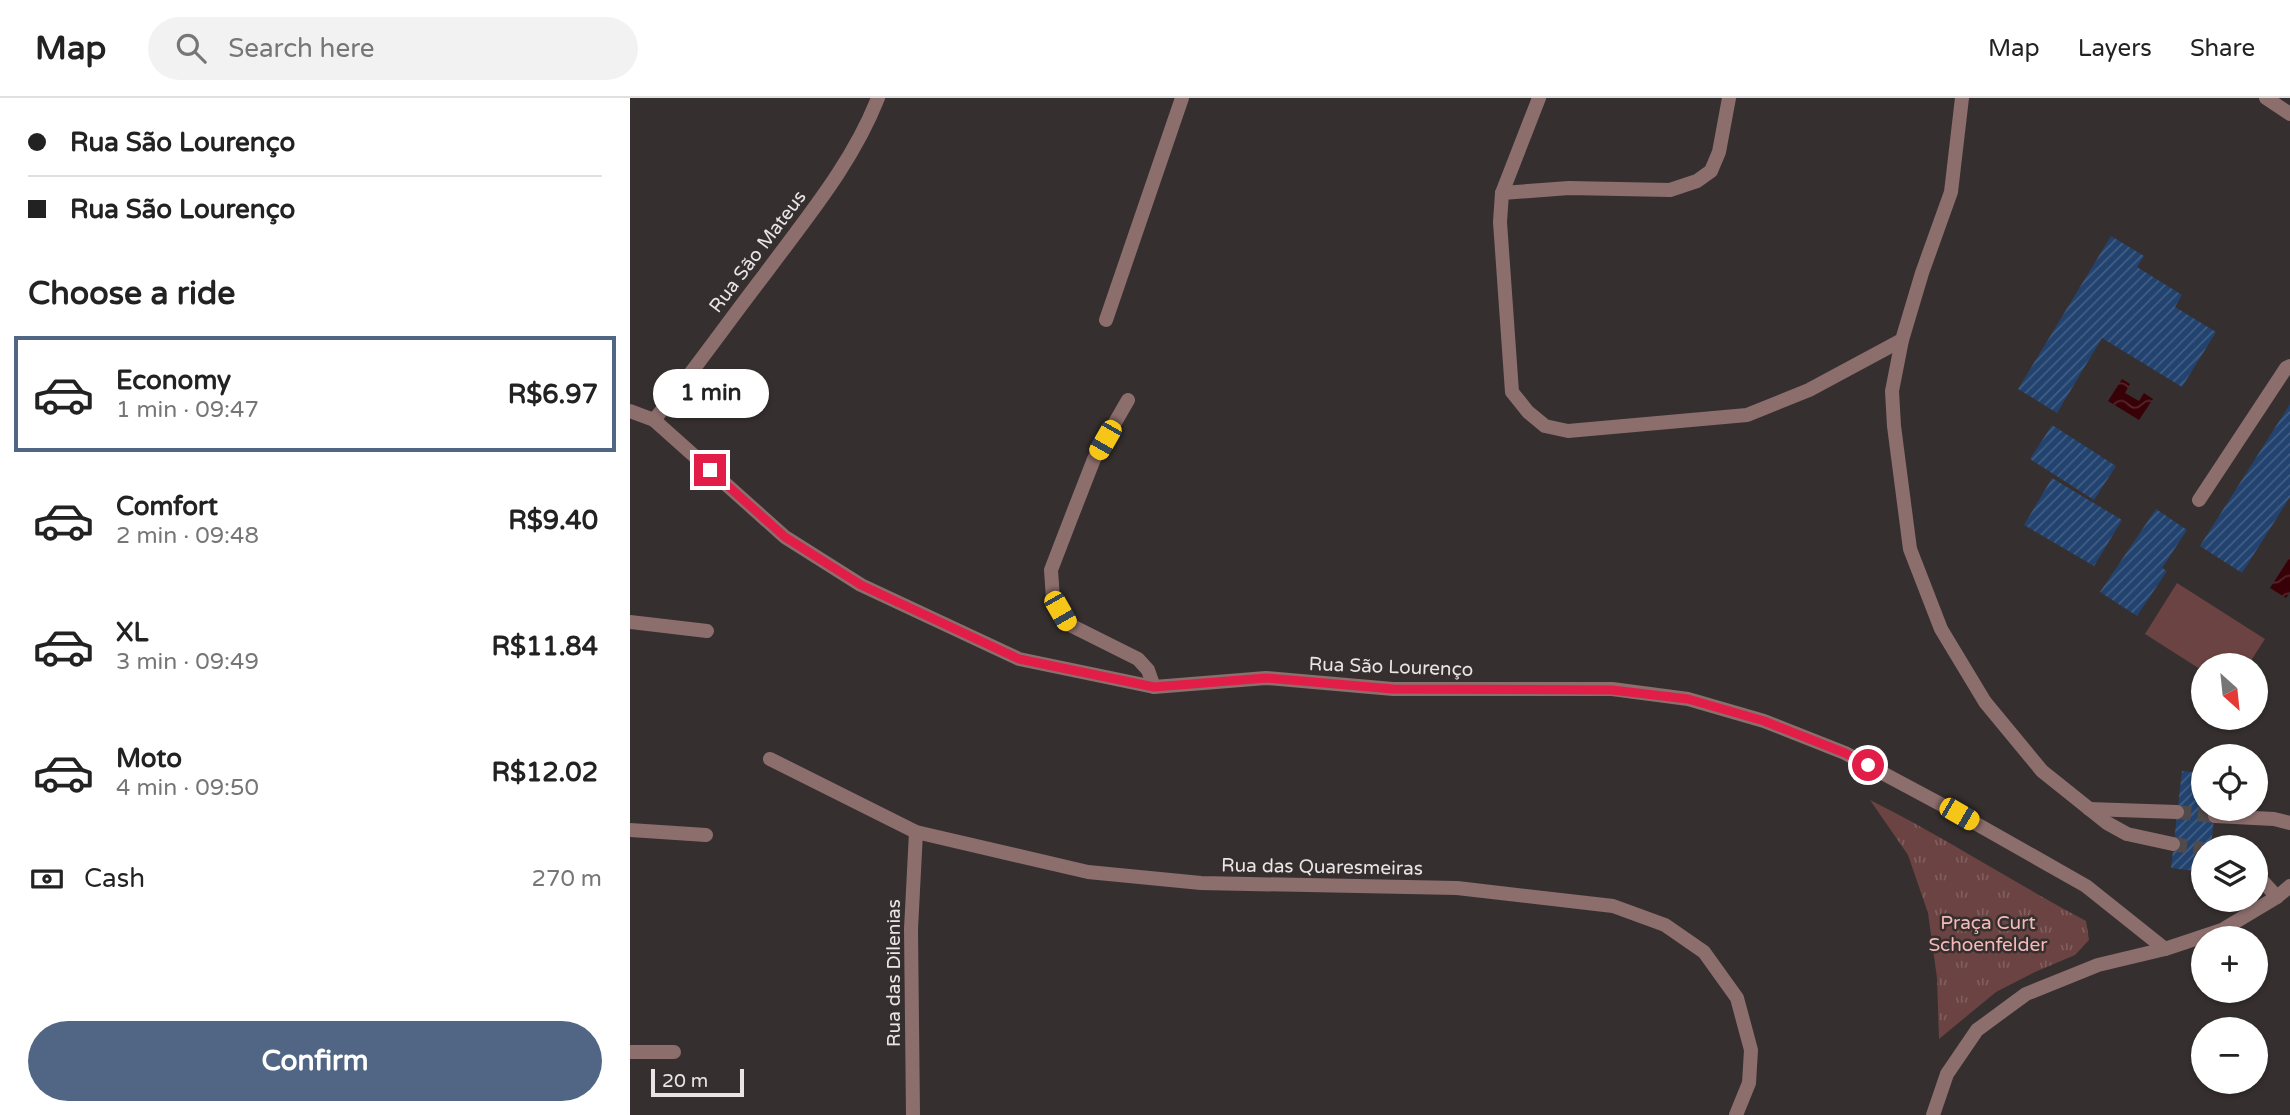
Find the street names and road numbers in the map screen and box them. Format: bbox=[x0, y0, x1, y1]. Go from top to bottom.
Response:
street label: Rua São Mateus bbox=[705, 186, 811, 317]
street label: Rua São Lourenço bbox=[1308, 653, 1474, 681]
street label: Rua das Quaresmeiras bbox=[1221, 854, 1423, 880]
street label: Rua das Dilenias bbox=[883, 899, 905, 1047]

